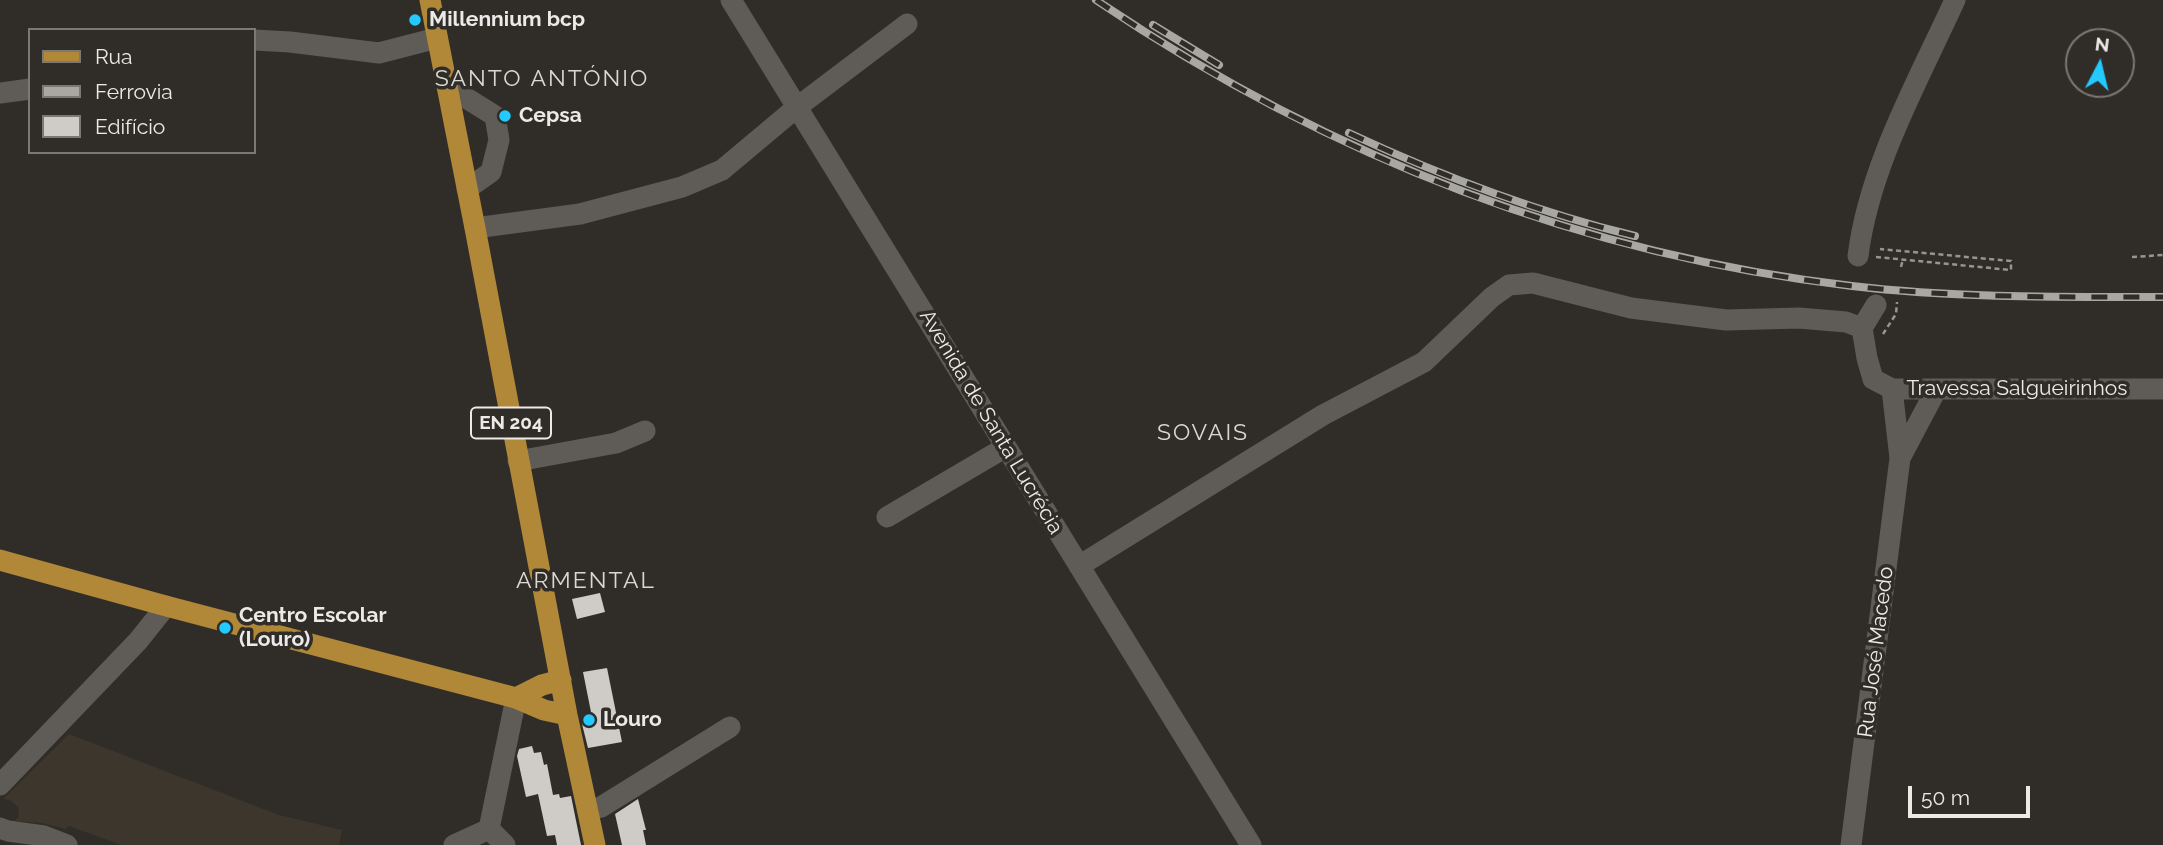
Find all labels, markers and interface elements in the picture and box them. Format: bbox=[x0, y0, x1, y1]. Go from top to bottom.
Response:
place label: Millennium bcp bbox=[429, 7, 585, 33]
marker: Millennium bcp bbox=[407, 12, 423, 28]
legend bbox=[28, 28, 256, 154]
north arrow bbox=[2065, 28, 2135, 98]
text: N bbox=[2094, 32, 2111, 56]
text: Rua bbox=[95, 44, 132, 69]
district label: SANTO ANTÓNIO bbox=[436, 65, 648, 93]
text: Ferrovia bbox=[95, 79, 173, 104]
place label: Cepsa bbox=[519, 103, 582, 129]
marker: Cepsa bbox=[497, 108, 513, 124]
text: Edifício bbox=[95, 114, 165, 139]
street label: Avenida de Santa Lucrécia bbox=[914, 305, 1068, 539]
street label: Travessa Salgueirinhos bbox=[1907, 376, 2127, 402]
road number: EN 204 bbox=[471, 408, 551, 438]
district label: SOVAIS bbox=[1158, 419, 1248, 447]
street label: Rua José Macedo bbox=[1853, 565, 1899, 739]
district label: ARMENTAL bbox=[517, 567, 655, 595]
place label: Centro Escolar (Louro) bbox=[239, 603, 387, 653]
marker: Centro Escolar (Louro) bbox=[217, 620, 233, 636]
place label: Louro bbox=[603, 707, 662, 733]
marker: Louro bbox=[581, 712, 597, 728]
scale bar bbox=[1911, 772, 2034, 816]
text: 50 m bbox=[1921, 785, 1970, 810]

